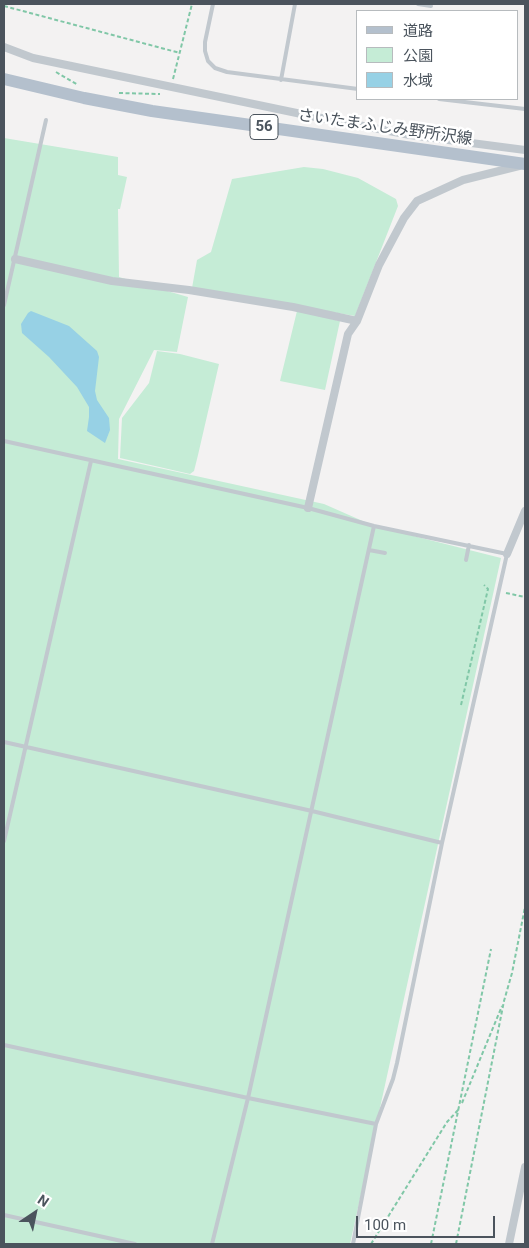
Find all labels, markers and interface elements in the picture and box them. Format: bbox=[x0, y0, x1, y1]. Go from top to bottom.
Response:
legend bbox=[356, 10, 519, 100]
text: 道路 bbox=[403, 22, 433, 40]
text: 公園 bbox=[403, 47, 433, 65]
text: 水域 bbox=[403, 72, 433, 90]
street label: さいたまふじみ野所沢線 bbox=[297, 106, 473, 150]
road number: 56 bbox=[250, 114, 278, 140]
north arrow bbox=[10, 1188, 60, 1238]
text: N bbox=[35, 1191, 52, 1210]
scale bar bbox=[359, 1206, 498, 1238]
text: 100 m bbox=[364, 1216, 406, 1234]

